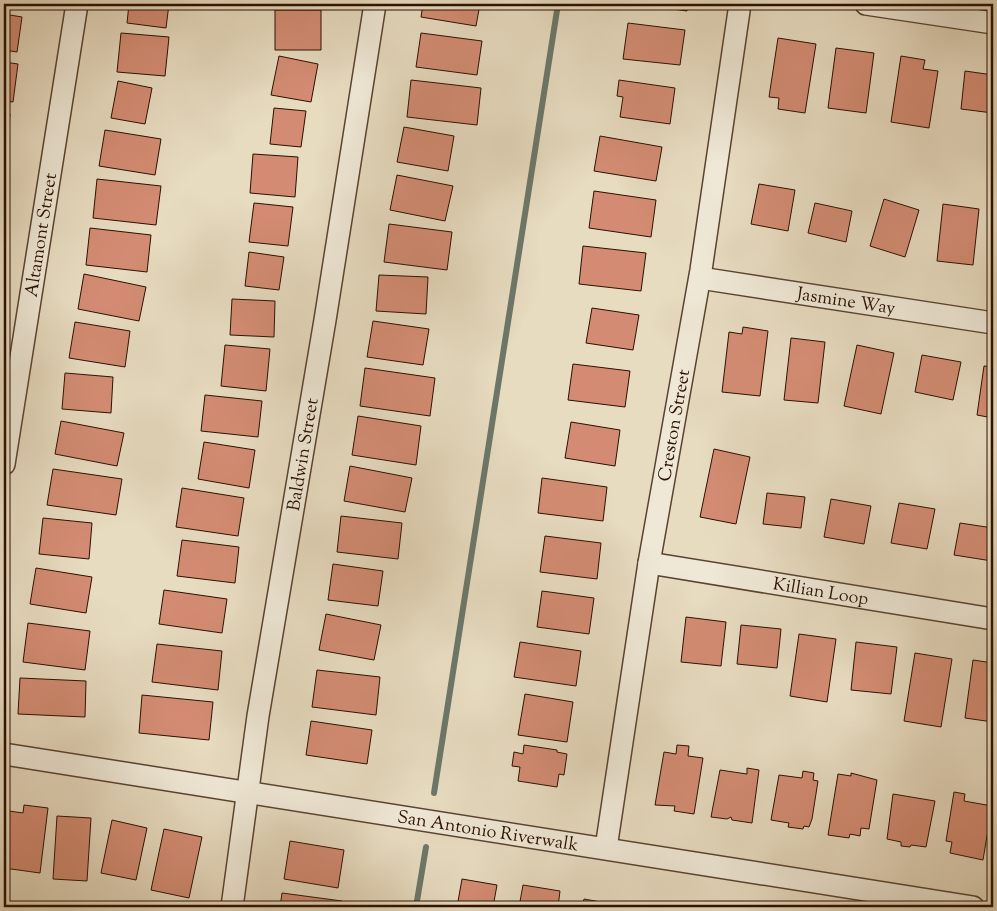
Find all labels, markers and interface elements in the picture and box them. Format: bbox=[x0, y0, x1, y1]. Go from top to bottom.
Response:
street label: Altamont Street bbox=[20, 171, 65, 299]
street label: Jasmine Way bbox=[794, 282, 897, 323]
street label: Creston Street bbox=[653, 368, 698, 484]
street label: Baldwin Street bbox=[282, 396, 327, 513]
street label: Killian Loop bbox=[771, 572, 870, 614]
street label: San Antonio Riverwalk bbox=[395, 805, 580, 860]

